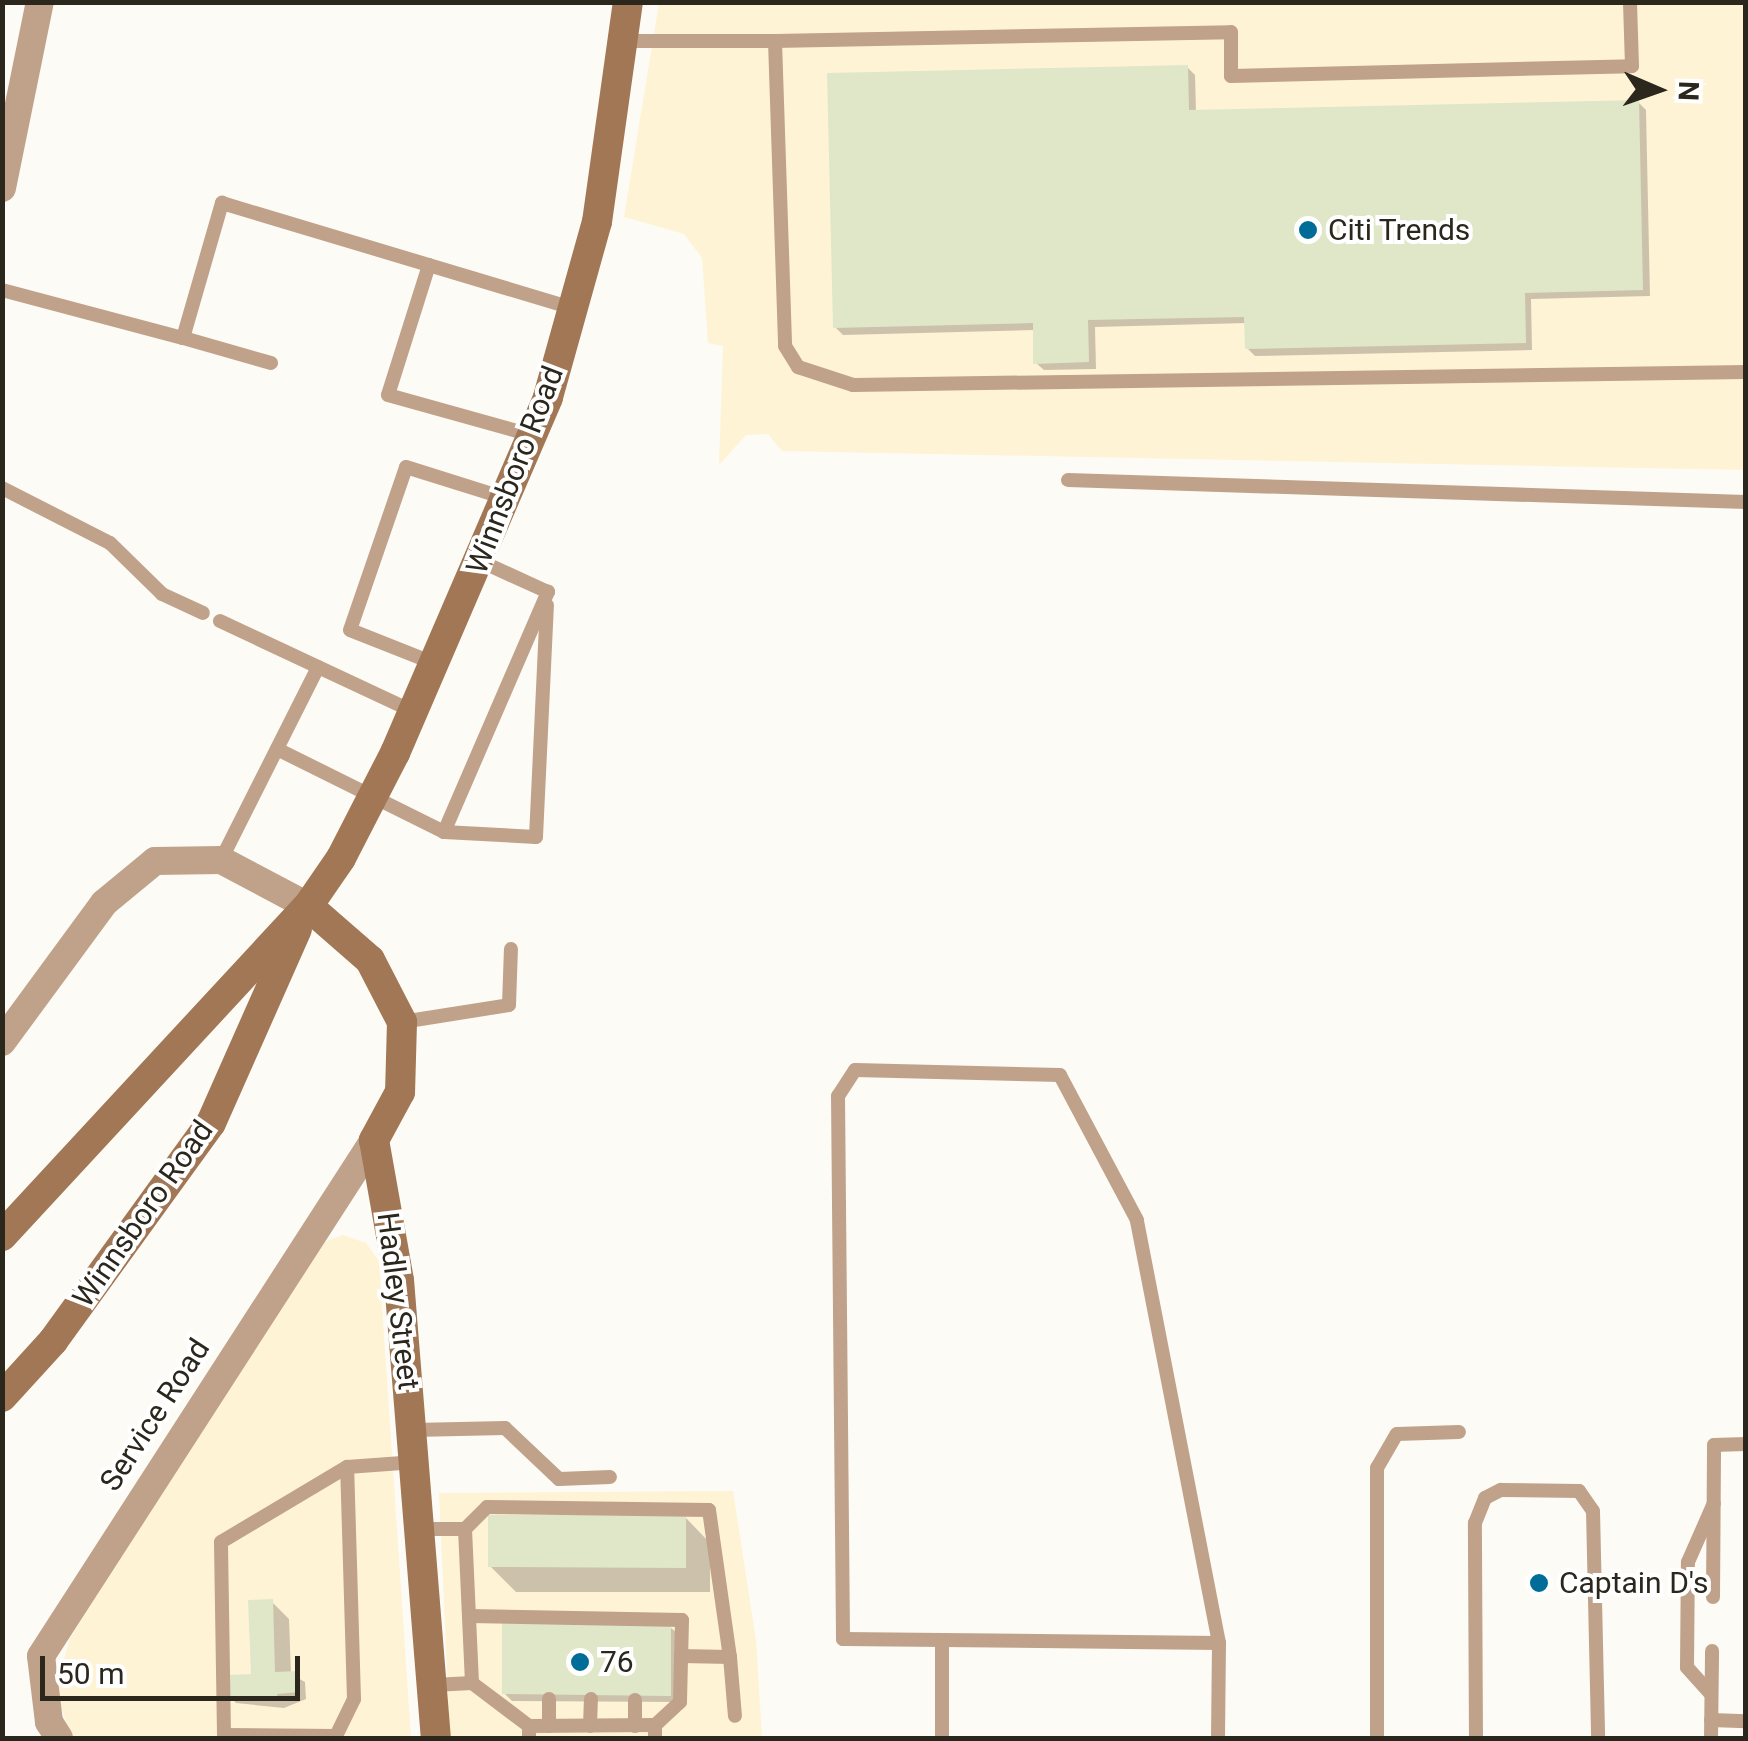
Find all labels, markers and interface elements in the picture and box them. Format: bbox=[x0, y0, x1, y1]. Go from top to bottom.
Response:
north arrow bbox=[1608, 40, 1708, 140]
text: N bbox=[1672, 81, 1705, 102]
place label: Citi Trends bbox=[1328, 212, 1471, 248]
marker: Citi Trends bbox=[1297, 219, 1319, 241]
street label: Winnsboro Road bbox=[459, 361, 571, 579]
street label: Winnsboro Road bbox=[65, 1114, 221, 1314]
street label: Hadley Street bbox=[369, 1210, 427, 1392]
street label: Service Road bbox=[93, 1332, 217, 1498]
place label: Captain D's bbox=[1559, 1565, 1708, 1601]
marker: Captain D's bbox=[1528, 1572, 1550, 1594]
scale bar bbox=[45, 1636, 305, 1698]
place label: 76 bbox=[600, 1644, 634, 1680]
marker: 76 bbox=[569, 1651, 591, 1673]
text: 50 m bbox=[57, 1656, 124, 1691]

